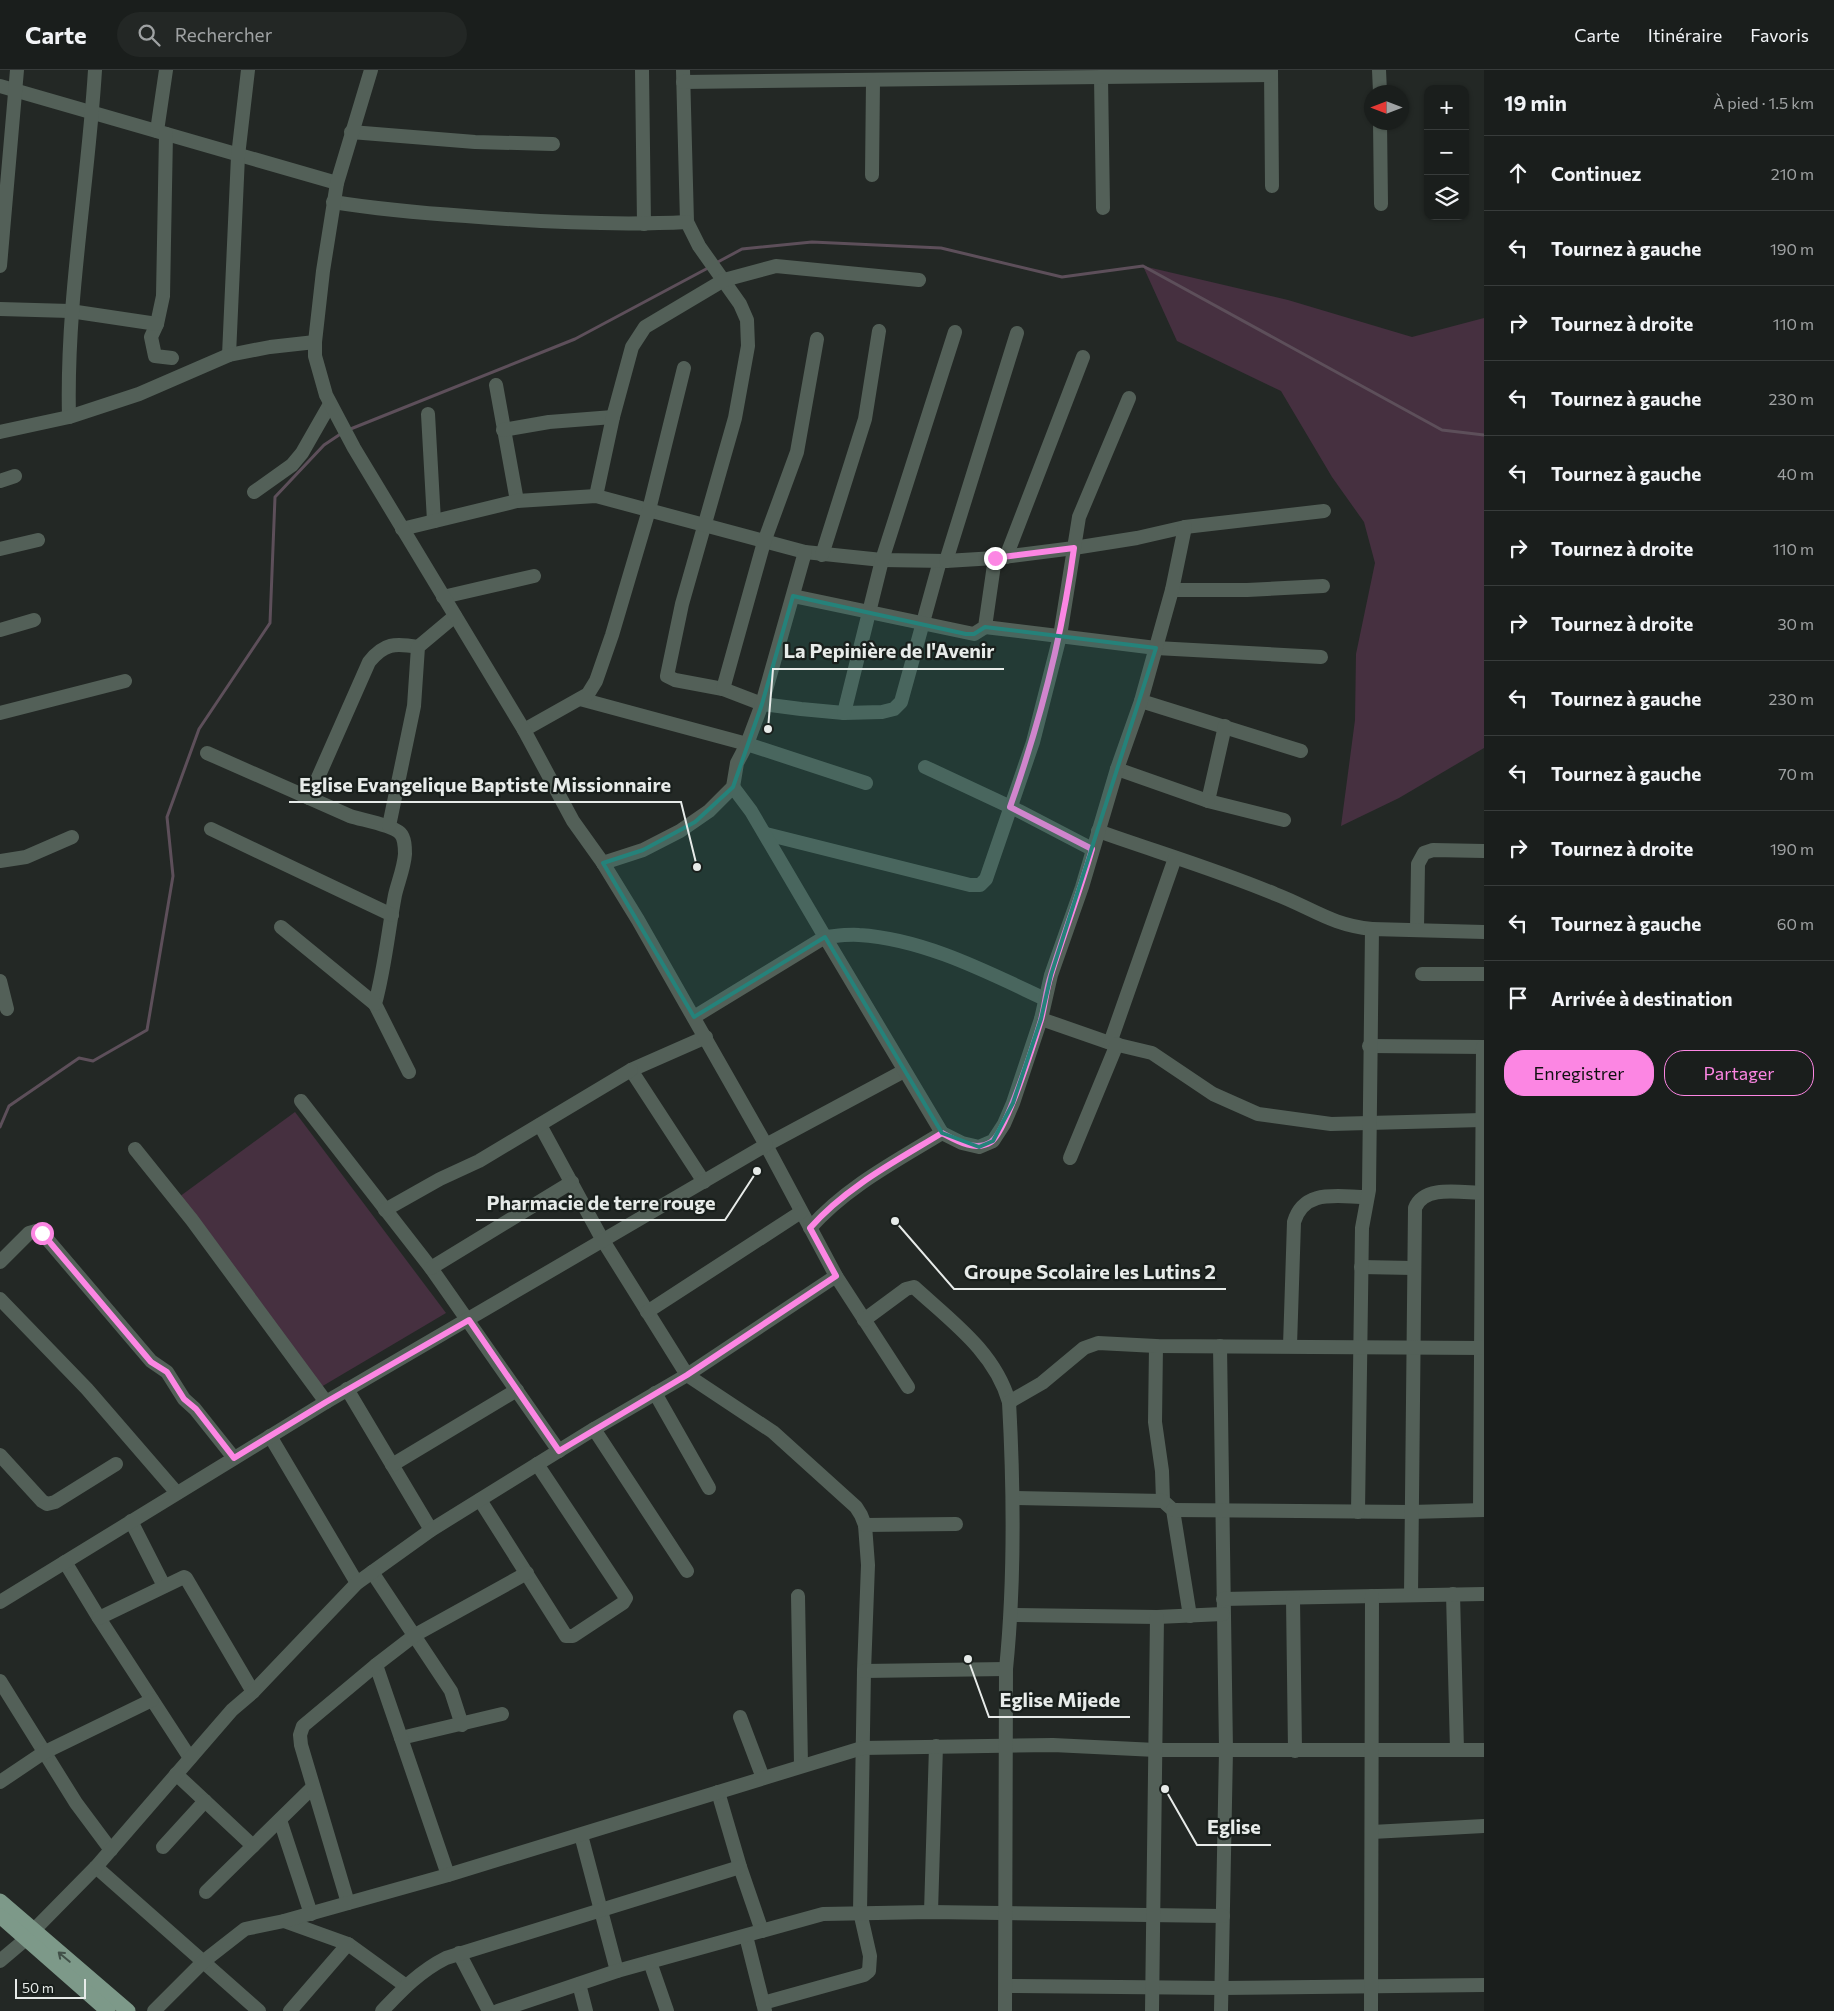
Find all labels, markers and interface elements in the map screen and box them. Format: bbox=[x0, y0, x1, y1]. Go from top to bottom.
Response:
search box bbox=[117, 12, 467, 57]
text: Carte bbox=[25, 20, 87, 49]
icon: search bbox=[135, 21, 163, 49]
text: Rechercher bbox=[175, 23, 272, 46]
text: Carte bbox=[1574, 24, 1620, 46]
text: Itinéraire bbox=[1648, 24, 1722, 46]
text: Favoris bbox=[1750, 24, 1809, 46]
north arrow bbox=[1364, 85, 1409, 130]
map controls bbox=[1424, 85, 1469, 220]
button: + bbox=[1424, 85, 1469, 130]
text: 19 min bbox=[1504, 90, 1567, 115]
text: À pied · 1.5 km bbox=[1713, 93, 1814, 112]
button: − bbox=[1424, 130, 1469, 175]
icon: ahead bbox=[1504, 159, 1532, 187]
text: Continuez bbox=[1551, 162, 1641, 185]
text: 210 m bbox=[1771, 164, 1814, 183]
button: layers bbox=[1424, 175, 1469, 220]
icon: left bbox=[1504, 234, 1532, 262]
text: Tournez à gauche bbox=[1551, 237, 1701, 260]
text: 190 m bbox=[1770, 239, 1814, 258]
icon: right bbox=[1504, 309, 1532, 337]
text: Tournez à droite bbox=[1551, 312, 1693, 335]
text: 110 m bbox=[1773, 314, 1814, 333]
icon: left bbox=[1504, 384, 1532, 412]
text: Tournez à gauche bbox=[1551, 387, 1701, 410]
text: 230 m bbox=[1769, 389, 1814, 408]
icon: left bbox=[1504, 459, 1532, 487]
text: Tournez à gauche bbox=[1551, 462, 1701, 485]
text: 40 m bbox=[1777, 464, 1814, 483]
icon: right bbox=[1504, 534, 1532, 562]
text: Tournez à droite bbox=[1551, 537, 1693, 560]
text: 110 m bbox=[1773, 539, 1814, 558]
route end bbox=[984, 547, 1007, 570]
icon: right bbox=[1504, 609, 1532, 637]
text: Tournez à droite bbox=[1551, 612, 1693, 635]
text: 30 m bbox=[1777, 614, 1814, 633]
callout: La Pepinière de l'Avenir bbox=[773, 634, 1004, 669]
text: La Pepinière de l'Avenir bbox=[783, 638, 995, 662]
icon: left bbox=[1504, 684, 1532, 712]
text: Tournez à gauche bbox=[1551, 687, 1701, 710]
text: 230 m bbox=[1769, 689, 1814, 708]
icon: left bbox=[1504, 759, 1532, 787]
text: Tournez à gauche bbox=[1551, 762, 1701, 785]
text: 70 m bbox=[1778, 764, 1814, 783]
callout: Eglise Evangelique Baptiste Missionnaire bbox=[289, 767, 681, 802]
text: Eglise Evangelique Baptiste Missionnaire bbox=[299, 772, 671, 796]
icon: right bbox=[1504, 834, 1532, 862]
text: Tournez à droite bbox=[1551, 837, 1693, 860]
text: 190 m bbox=[1770, 839, 1814, 858]
icon: left bbox=[1504, 909, 1532, 937]
text: Tournez à gauche bbox=[1551, 912, 1701, 935]
text: 60 m bbox=[1777, 914, 1814, 933]
icon: arrive bbox=[1504, 984, 1532, 1012]
text: Arrivée à destination bbox=[1551, 987, 1733, 1010]
button: Enregistrer bbox=[1504, 1050, 1654, 1096]
button: Partager bbox=[1664, 1050, 1814, 1096]
callout: Pharmacie de terre rouge bbox=[476, 1185, 725, 1220]
text: Pharmacie de terre rouge bbox=[486, 1190, 716, 1214]
route start bbox=[31, 1222, 54, 1245]
callout: Groupe Scolaire les Lutins 2 bbox=[954, 1254, 1226, 1289]
text: Groupe Scolaire les Lutins 2 bbox=[964, 1259, 1216, 1283]
callout: Eglise Mijede bbox=[989, 1682, 1130, 1717]
text: Eglise Mijede bbox=[1000, 1687, 1120, 1711]
callout: Eglise bbox=[1197, 1810, 1271, 1845]
text: Eglise bbox=[1207, 1814, 1261, 1838]
one-way arrow bbox=[58, 1951, 71, 1963]
scale bar bbox=[15, 1976, 86, 1999]
text: 50 m bbox=[22, 1979, 54, 1996]

